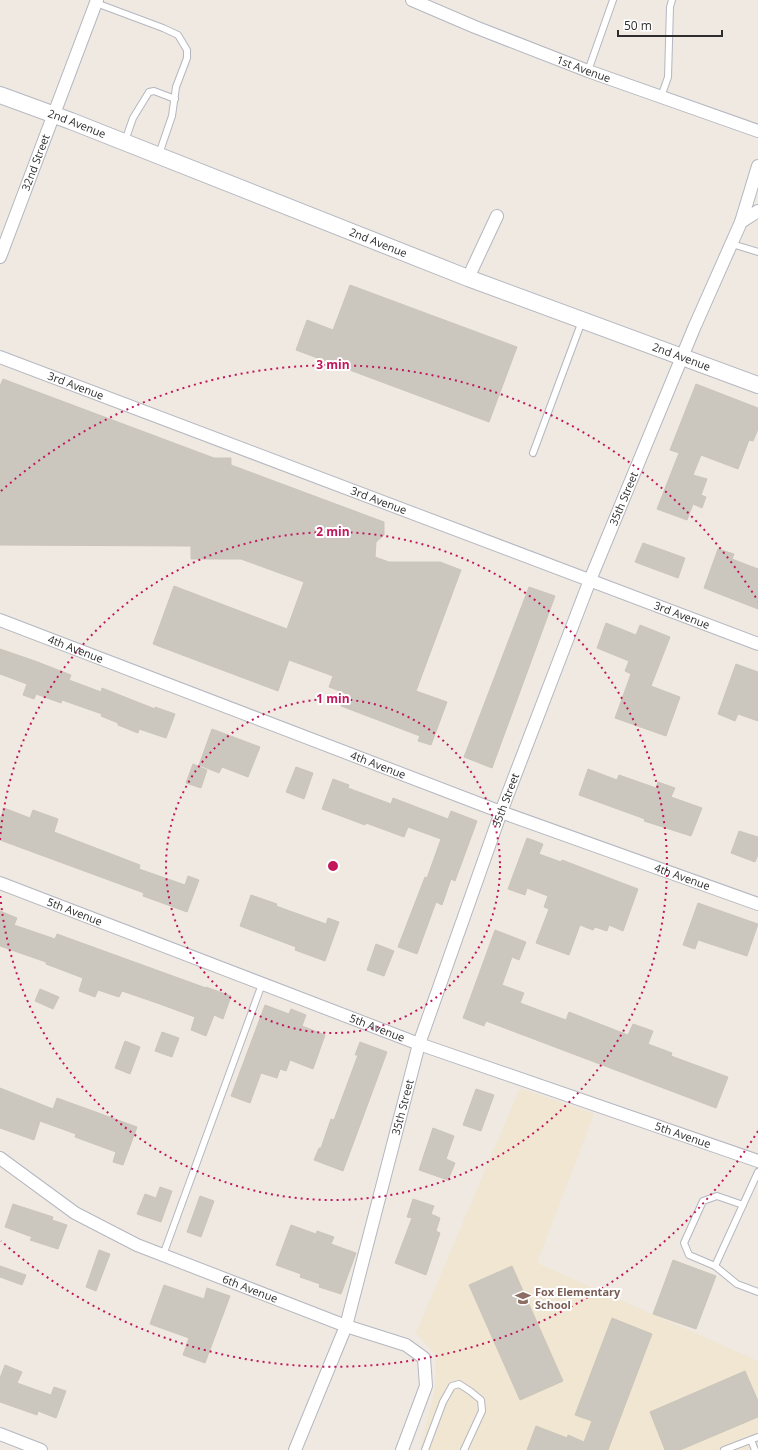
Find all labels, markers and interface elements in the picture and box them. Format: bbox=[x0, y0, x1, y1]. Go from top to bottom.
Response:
scale bar bbox=[618, 12, 722, 38]
text: 50 m bbox=[624, 17, 652, 34]
street label: 1st Avenue bbox=[555, 52, 613, 85]
street label: 2nd Avenue bbox=[46, 105, 108, 141]
street label: 32nd Street bbox=[18, 132, 53, 193]
street label: 2nd Avenue bbox=[347, 224, 410, 260]
street label: 2nd Avenue bbox=[650, 339, 713, 374]
text: 3 min bbox=[316, 356, 350, 373]
street label: 3rd Avenue bbox=[46, 368, 106, 403]
street label: 35th Street bbox=[605, 469, 641, 528]
street label: 3rd Avenue bbox=[349, 483, 409, 517]
text: 2 min bbox=[316, 523, 350, 540]
street label: 3rd Avenue bbox=[652, 597, 712, 632]
street label: 4th Avenue bbox=[46, 631, 106, 666]
text: 1 min bbox=[316, 690, 350, 707]
street label: 4th Avenue bbox=[349, 747, 408, 782]
street label: 35th Street bbox=[488, 771, 522, 829]
centre of rings bbox=[326, 859, 340, 873]
street label: 4th Avenue bbox=[652, 860, 712, 893]
street label: 5th Avenue bbox=[45, 894, 105, 929]
street label: 5th Avenue bbox=[347, 1010, 407, 1045]
street label: 35th Street bbox=[388, 1078, 417, 1137]
street label: 5th Avenue bbox=[653, 1118, 713, 1151]
street label: 6th Avenue bbox=[220, 1271, 280, 1306]
place label: Fox Elementary School bbox=[535, 1284, 621, 1312]
school or university icon: Fox Elementary School bbox=[514, 1289, 532, 1307]

